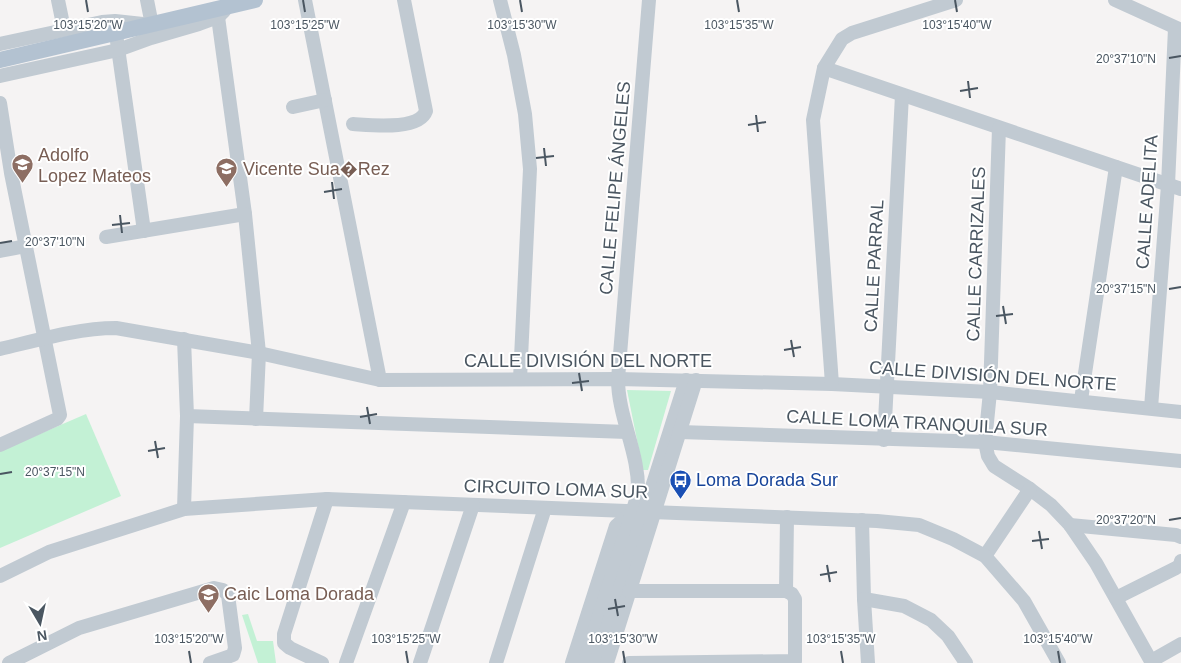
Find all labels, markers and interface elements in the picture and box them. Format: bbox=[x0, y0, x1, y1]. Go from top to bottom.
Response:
text: 103°15'20"W bbox=[53, 18, 123, 32]
text: 103°15'25"W bbox=[270, 18, 340, 32]
text: 103°15'30"W bbox=[487, 18, 557, 32]
text: 103°15'35"W bbox=[704, 18, 774, 32]
text: 103°15'40"W bbox=[922, 18, 992, 32]
text: 20°37'10"N bbox=[1096, 52, 1156, 66]
street label: CALLE FELIPE ÁNGELES bbox=[596, 80, 634, 296]
street label: CALLE ADELITA bbox=[1132, 134, 1162, 270]
place label: Adolfo Lopez Mateos bbox=[38, 145, 151, 186]
school or university icon: Adolfo Lopez Mateos bbox=[10, 153, 34, 184]
school or university icon: Vicente Sua�Rez bbox=[215, 157, 239, 188]
place label: Vicente Sua�Rez bbox=[243, 159, 390, 179]
street label: CALLE CARRIZALES bbox=[963, 166, 989, 342]
street label: CALLE PARRAL bbox=[861, 199, 887, 333]
text: 20°37'10"N bbox=[25, 235, 85, 249]
text: 20°37'15"N bbox=[1096, 282, 1156, 296]
street label: CALLE DIVISIÓN DEL NORTE bbox=[464, 350, 712, 371]
street label: CALLE DIVISIÓN DEL NORTE bbox=[869, 356, 1118, 395]
street label: CALLE LOMA TRANQUILA SUR bbox=[786, 406, 1048, 440]
text: 20°37'15"N bbox=[25, 465, 85, 479]
bus stop icon: Loma Dorada Sur bbox=[668, 468, 692, 499]
place label: Loma Dorada Sur bbox=[696, 470, 838, 490]
street label: CIRCUITO LOMA SUR bbox=[463, 476, 649, 502]
text: 20°37'20"N bbox=[1096, 513, 1156, 527]
school or university icon: Caic Loma Dorada bbox=[196, 582, 220, 613]
place label: Caic Loma Dorada bbox=[224, 584, 375, 604]
north arrow bbox=[15, 598, 65, 648]
text: N bbox=[36, 627, 48, 645]
text: 103°15'20"W bbox=[154, 632, 224, 646]
text: 103°15'25"W bbox=[371, 632, 441, 646]
text: 103°15'30"W bbox=[588, 632, 658, 646]
text: 103°15'35"W bbox=[806, 632, 876, 646]
text: 103°15'40"W bbox=[1023, 632, 1093, 646]

